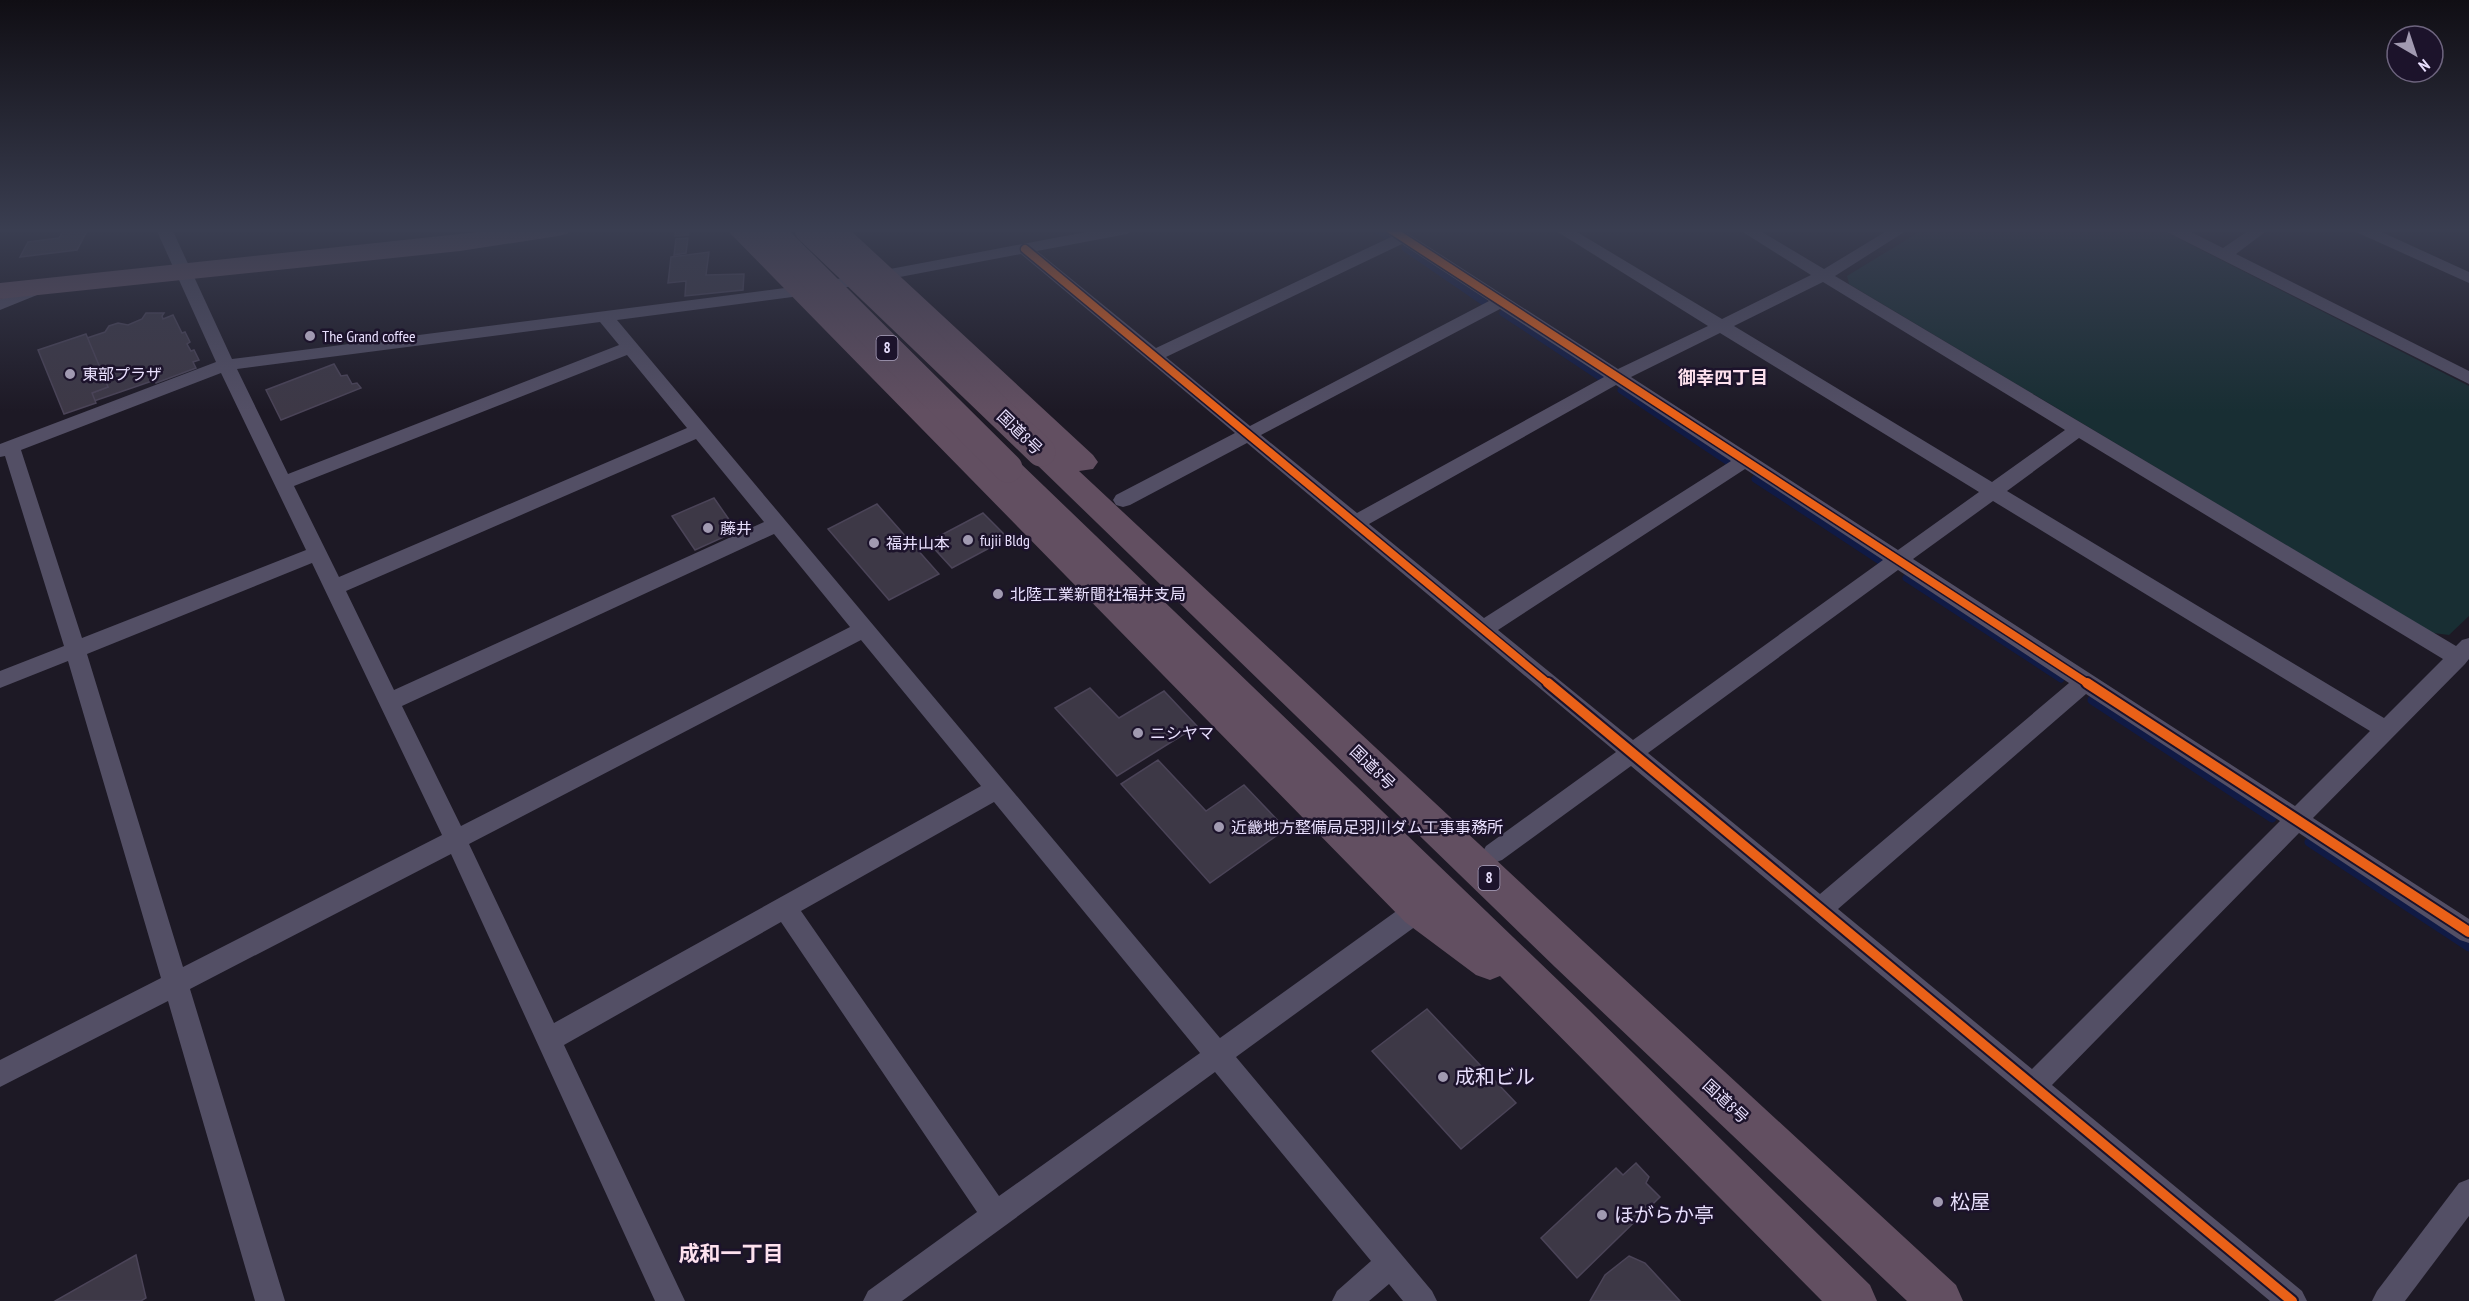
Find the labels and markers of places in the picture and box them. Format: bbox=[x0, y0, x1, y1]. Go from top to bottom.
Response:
place label: The Grand coffee bbox=[322, 326, 416, 346]
marker: The Grand coffee bbox=[303, 329, 317, 343]
place label: 東部プラザ bbox=[82, 364, 162, 384]
marker: 東部プラザ bbox=[63, 367, 77, 381]
place label: 藤井 bbox=[720, 518, 752, 538]
marker: 藤井 bbox=[701, 521, 715, 535]
place label: fujii Bldg bbox=[980, 530, 1030, 550]
place label: 福井山本 bbox=[886, 533, 950, 553]
marker: fujii Bldg bbox=[961, 533, 975, 547]
marker: 福井山本 bbox=[867, 536, 881, 550]
place label: 北陸工業新聞社福井支局 bbox=[1010, 584, 1186, 604]
marker: 北陸工業新聞社福井支局 bbox=[991, 587, 1005, 601]
place label: ニシヤマ bbox=[1150, 723, 1214, 743]
marker: ニシヤマ bbox=[1131, 726, 1145, 740]
place label: 近畿地方整備局足羽川ダム工事事務所 bbox=[1231, 817, 1503, 837]
marker: 近畿地方整備局足羽川ダム工事事務所 bbox=[1212, 820, 1226, 834]
place label: 成和ビル bbox=[1455, 1064, 1535, 1090]
marker: 成和ビル bbox=[1436, 1070, 1450, 1084]
place label: 松屋 bbox=[1950, 1189, 1990, 1215]
marker: 松屋 bbox=[1931, 1195, 1945, 1209]
place label: ほがらか亭 bbox=[1614, 1202, 1714, 1228]
marker: ほがらか亭 bbox=[1595, 1208, 1609, 1222]

